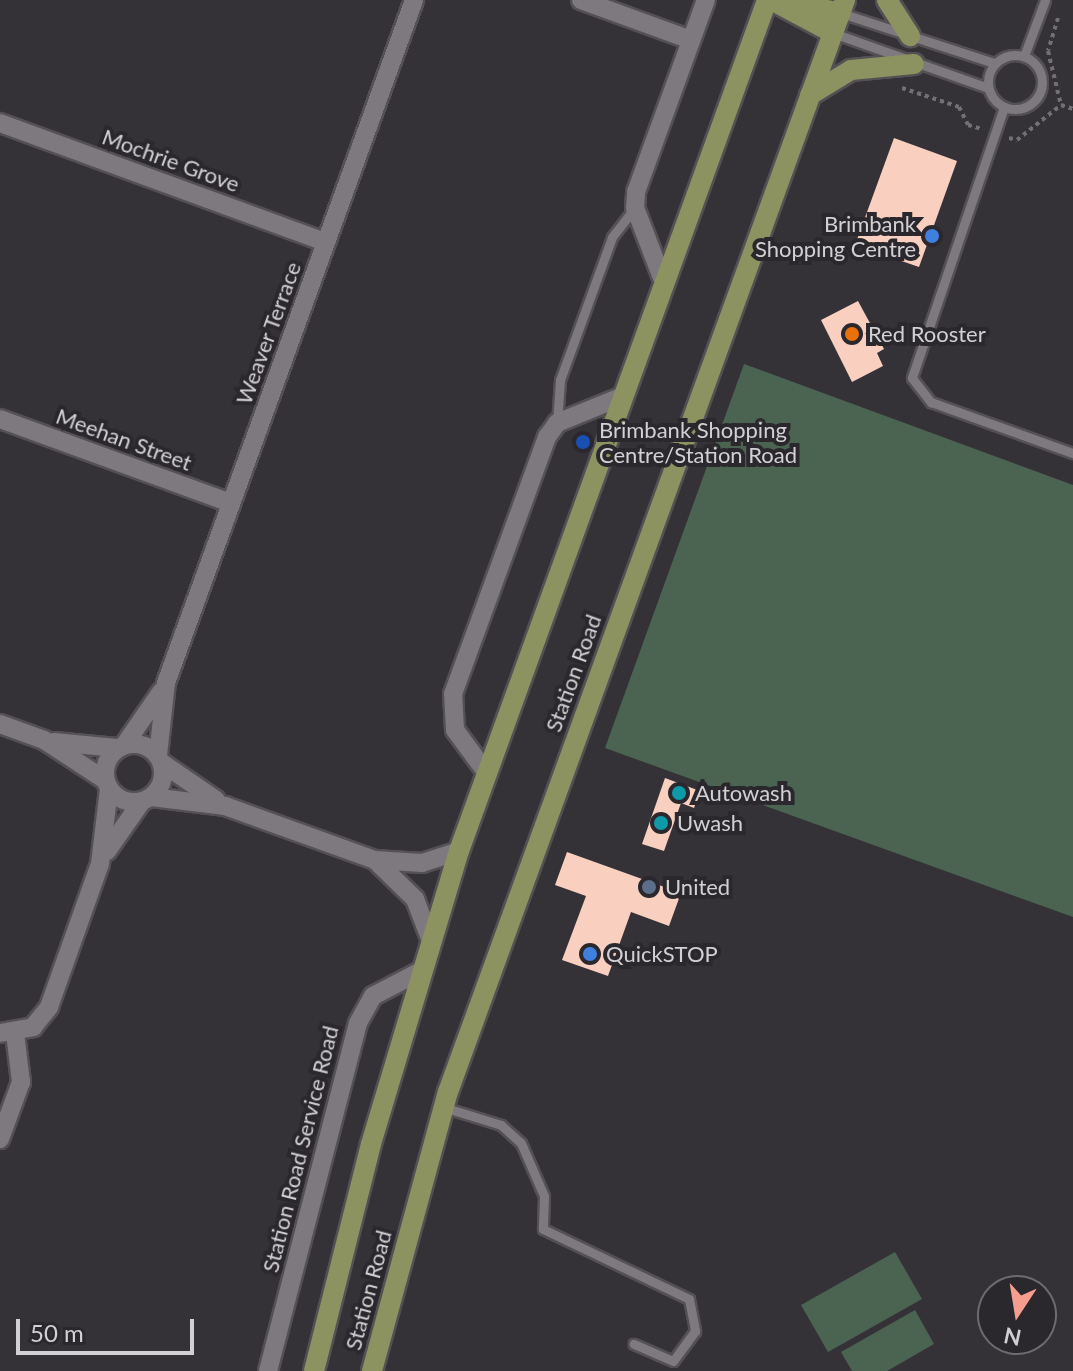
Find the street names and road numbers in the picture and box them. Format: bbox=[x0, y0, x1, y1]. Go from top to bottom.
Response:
street label: Mochrie Grove bbox=[99, 123, 243, 197]
street label: Weaver Terrace bbox=[230, 258, 306, 408]
street label: Meehan Street bbox=[53, 402, 195, 476]
street label: Station Road bbox=[540, 611, 606, 735]
street label: Station Road Service Road bbox=[257, 1023, 343, 1275]
street label: Station Road bbox=[339, 1227, 397, 1353]

